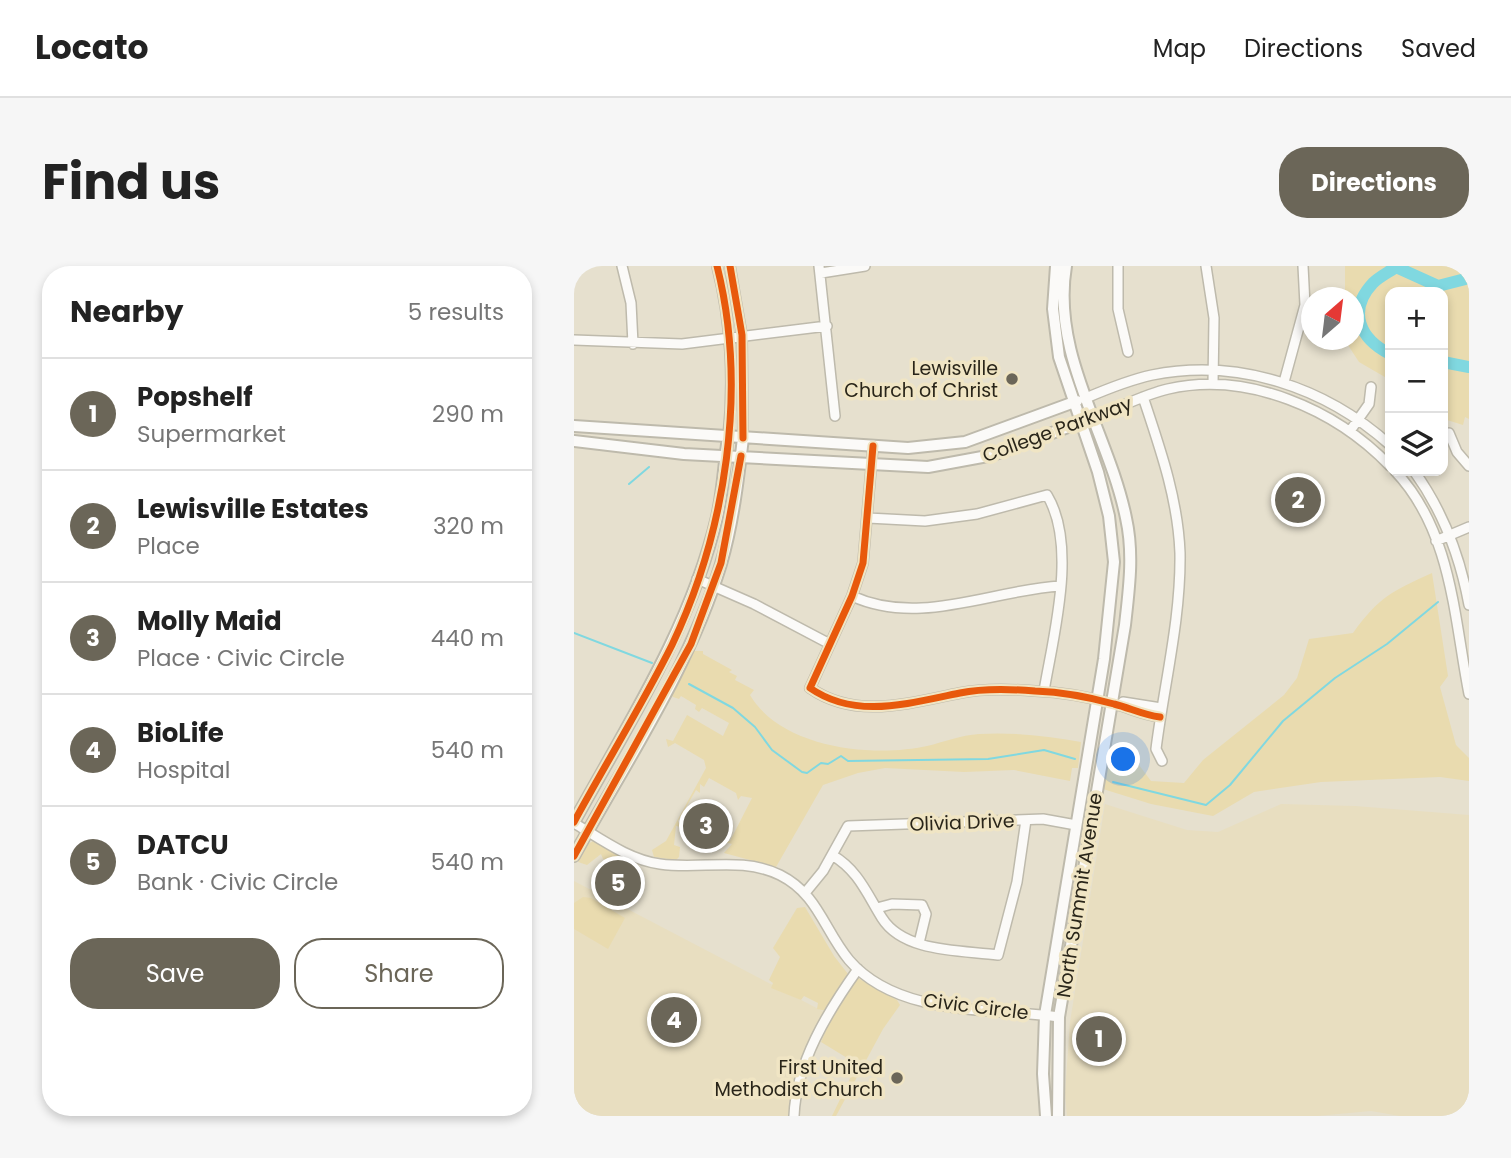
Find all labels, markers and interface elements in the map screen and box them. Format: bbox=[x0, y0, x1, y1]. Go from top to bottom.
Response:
text: Locato bbox=[35, 24, 149, 71]
text: Map bbox=[1153, 32, 1206, 65]
text: Directions bbox=[1244, 32, 1363, 65]
text: Saved bbox=[1401, 32, 1476, 65]
button: Directions bbox=[1279, 147, 1469, 218]
text: Find us bbox=[42, 148, 220, 216]
north arrow bbox=[1301, 287, 1364, 350]
map controls bbox=[1385, 287, 1448, 476]
button: + bbox=[1385, 287, 1448, 350]
text: Nearby bbox=[70, 290, 184, 333]
text: 5 results bbox=[408, 296, 504, 328]
button: − bbox=[1385, 350, 1448, 413]
place label: Lewisville Church of Christ bbox=[844, 355, 998, 404]
marker: Lewisville Church of Christ bbox=[1004, 371, 1020, 387]
text: Popshelf bbox=[137, 379, 253, 415]
street label: College Parkway bbox=[979, 390, 1136, 469]
text: 1 bbox=[89, 398, 97, 430]
text: 290 m bbox=[432, 398, 504, 430]
button: layers bbox=[1385, 413, 1448, 476]
text: Supermarket bbox=[137, 418, 286, 450]
pin: 2 bbox=[1275, 474, 1321, 526]
text: Lewisville Estates bbox=[137, 491, 369, 527]
text: 2 bbox=[86, 510, 100, 542]
text: 320 m bbox=[433, 510, 504, 542]
text: Place bbox=[137, 530, 200, 562]
text: Molly Maid bbox=[137, 603, 282, 639]
text: 3 bbox=[86, 622, 100, 654]
text: 440 m bbox=[431, 622, 504, 654]
text: Place · Civic Circle bbox=[137, 642, 345, 674]
text: BioLife bbox=[137, 715, 224, 751]
text: 4 bbox=[85, 734, 101, 766]
text: 540 m bbox=[431, 734, 504, 766]
your location bbox=[1106, 742, 1140, 776]
text: Hospital bbox=[137, 754, 230, 786]
street label: North Summit Avenue bbox=[1050, 791, 1109, 1000]
pin: 3 bbox=[683, 800, 729, 852]
street label: Olivia Drive bbox=[909, 807, 1015, 838]
text: DATCU bbox=[137, 827, 229, 863]
text: 5 bbox=[86, 846, 100, 878]
text: 540 m bbox=[431, 846, 504, 878]
pin: 5 bbox=[595, 857, 641, 909]
text: Bank · Civic Circle bbox=[137, 866, 338, 898]
button: Save bbox=[70, 938, 280, 1009]
button: Share bbox=[294, 938, 504, 1009]
street label: Civic Circle bbox=[922, 987, 1030, 1026]
pin: 4 bbox=[651, 994, 697, 1046]
pin: 1 bbox=[1076, 1013, 1122, 1065]
place label: First United Methodist Church bbox=[714, 1054, 883, 1103]
marker: First United Methodist Church bbox=[889, 1070, 905, 1086]

